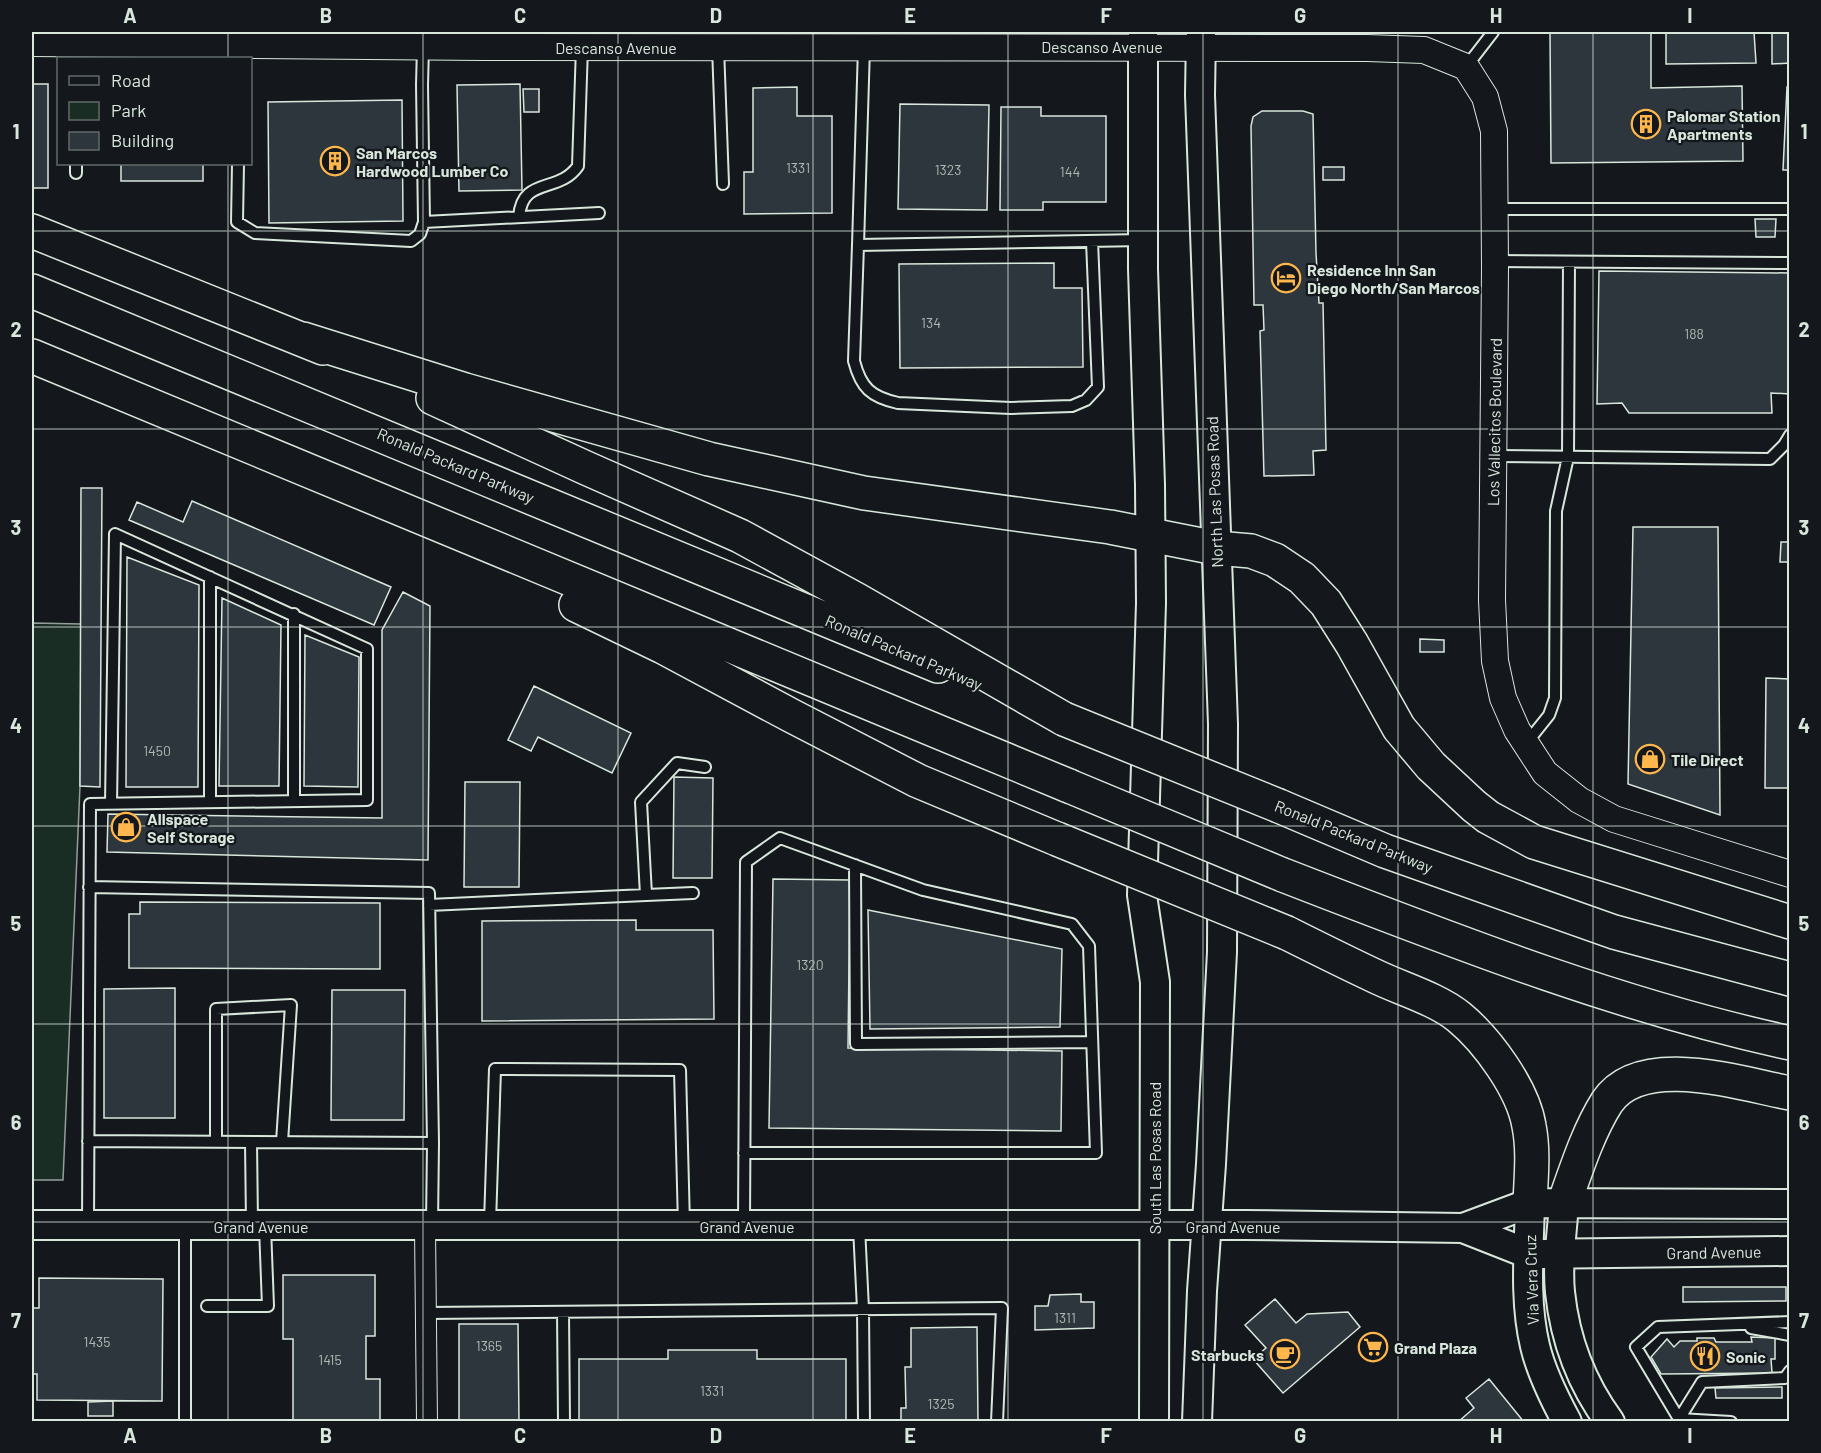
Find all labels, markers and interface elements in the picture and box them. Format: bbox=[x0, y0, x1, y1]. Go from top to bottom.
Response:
text: A bbox=[123, 3, 137, 27]
text: B bbox=[320, 3, 332, 27]
text: C bbox=[514, 3, 526, 27]
text: D bbox=[710, 3, 722, 27]
text: E bbox=[904, 3, 916, 27]
text: F bbox=[1100, 3, 1112, 27]
text: G bbox=[1294, 3, 1306, 27]
text: H bbox=[1490, 3, 1502, 27]
text: I bbox=[1687, 3, 1693, 27]
street label: Descanso Avenue bbox=[1041, 37, 1163, 56]
street label: Descanso Avenue bbox=[555, 38, 677, 57]
legend bbox=[57, 57, 252, 165]
text: Road bbox=[111, 69, 151, 91]
text: Park bbox=[111, 99, 146, 121]
place label: Palomar Station Apartments bbox=[1667, 106, 1781, 143]
building icon: Palomar Station Apartments bbox=[1630, 108, 1662, 140]
text: 1 bbox=[12, 119, 20, 143]
text: 1 bbox=[1800, 119, 1808, 143]
text: Building bbox=[111, 129, 174, 151]
place label: San Marcos Hardwood Lumber Co bbox=[356, 143, 509, 180]
building icon: San Marcos Hardwood Lumber Co bbox=[319, 145, 351, 177]
house number: 1331 bbox=[786, 159, 810, 176]
house number: 1323 bbox=[935, 161, 961, 178]
house number: 144 bbox=[1060, 163, 1080, 180]
place label: Residence Inn San Diego North/San Marcos bbox=[1307, 260, 1480, 297]
hotel icon: Residence Inn San Diego North/San Marcos bbox=[1270, 262, 1302, 294]
house number: 134 bbox=[921, 314, 941, 331]
text: 2 bbox=[10, 317, 22, 341]
text: 2 bbox=[1798, 317, 1810, 341]
house number: 188 bbox=[1684, 325, 1704, 342]
street label: Los Vallecitos Boulevard bbox=[1483, 338, 1505, 506]
street label: North Las Posas Road bbox=[1202, 416, 1226, 568]
street label: Ronald Packard Parkway bbox=[375, 423, 538, 507]
text: 3 bbox=[11, 515, 21, 539]
text: 3 bbox=[1799, 515, 1809, 539]
street label: Ronald Packard Parkway bbox=[823, 610, 986, 694]
text: 4 bbox=[10, 713, 22, 737]
text: 4 bbox=[1798, 713, 1810, 737]
house number: 1450 bbox=[143, 742, 171, 759]
shop icon: Tile Direct bbox=[1634, 743, 1666, 775]
place label: Tile Direct bbox=[1671, 750, 1743, 769]
street label: Ronald Packard Parkway bbox=[1272, 796, 1436, 877]
place label: Allspace Self Storage bbox=[147, 809, 235, 846]
shop icon: Allspace Self Storage bbox=[110, 811, 142, 843]
text: 5 bbox=[11, 911, 22, 935]
text: 5 bbox=[1799, 911, 1810, 935]
house number: 1320 bbox=[796, 956, 824, 973]
street label: South Las Posas Road bbox=[1145, 1082, 1164, 1234]
text: 6 bbox=[11, 1110, 22, 1134]
text: 6 bbox=[1799, 1110, 1810, 1134]
street label: Grand Avenue bbox=[213, 1217, 309, 1236]
street label: Grand Avenue bbox=[699, 1217, 795, 1236]
street label: Grand Avenue bbox=[1185, 1217, 1281, 1236]
street label: Via Vera Cruz bbox=[1520, 1234, 1542, 1326]
street label: Grand Avenue bbox=[1666, 1242, 1762, 1262]
text: 7 bbox=[11, 1308, 21, 1332]
text: 7 bbox=[1799, 1308, 1809, 1332]
house number: 1311 bbox=[1054, 1309, 1076, 1326]
supermarket icon: Grand Plaza bbox=[1357, 1331, 1389, 1363]
house number: 1435 bbox=[83, 1333, 111, 1350]
house number: 1365 bbox=[476, 1337, 502, 1354]
cafe icon: Starbucks bbox=[1269, 1338, 1301, 1370]
place label: Grand Plaza bbox=[1394, 1338, 1477, 1357]
restaurant icon: Sonic bbox=[1689, 1340, 1721, 1372]
place label: Starbucks bbox=[1191, 1345, 1264, 1364]
place label: Sonic bbox=[1726, 1347, 1766, 1366]
house number: 1415 bbox=[318, 1351, 342, 1368]
house number: 1331 bbox=[700, 1382, 724, 1399]
house number: 1325 bbox=[928, 1395, 954, 1412]
text: A bbox=[123, 1423, 137, 1447]
text: B bbox=[320, 1423, 332, 1447]
text: C bbox=[514, 1423, 526, 1447]
text: D bbox=[710, 1423, 722, 1447]
text: E bbox=[904, 1423, 916, 1447]
text: F bbox=[1100, 1423, 1112, 1447]
text: G bbox=[1294, 1423, 1306, 1447]
text: H bbox=[1490, 1423, 1502, 1447]
text: I bbox=[1687, 1423, 1693, 1447]

